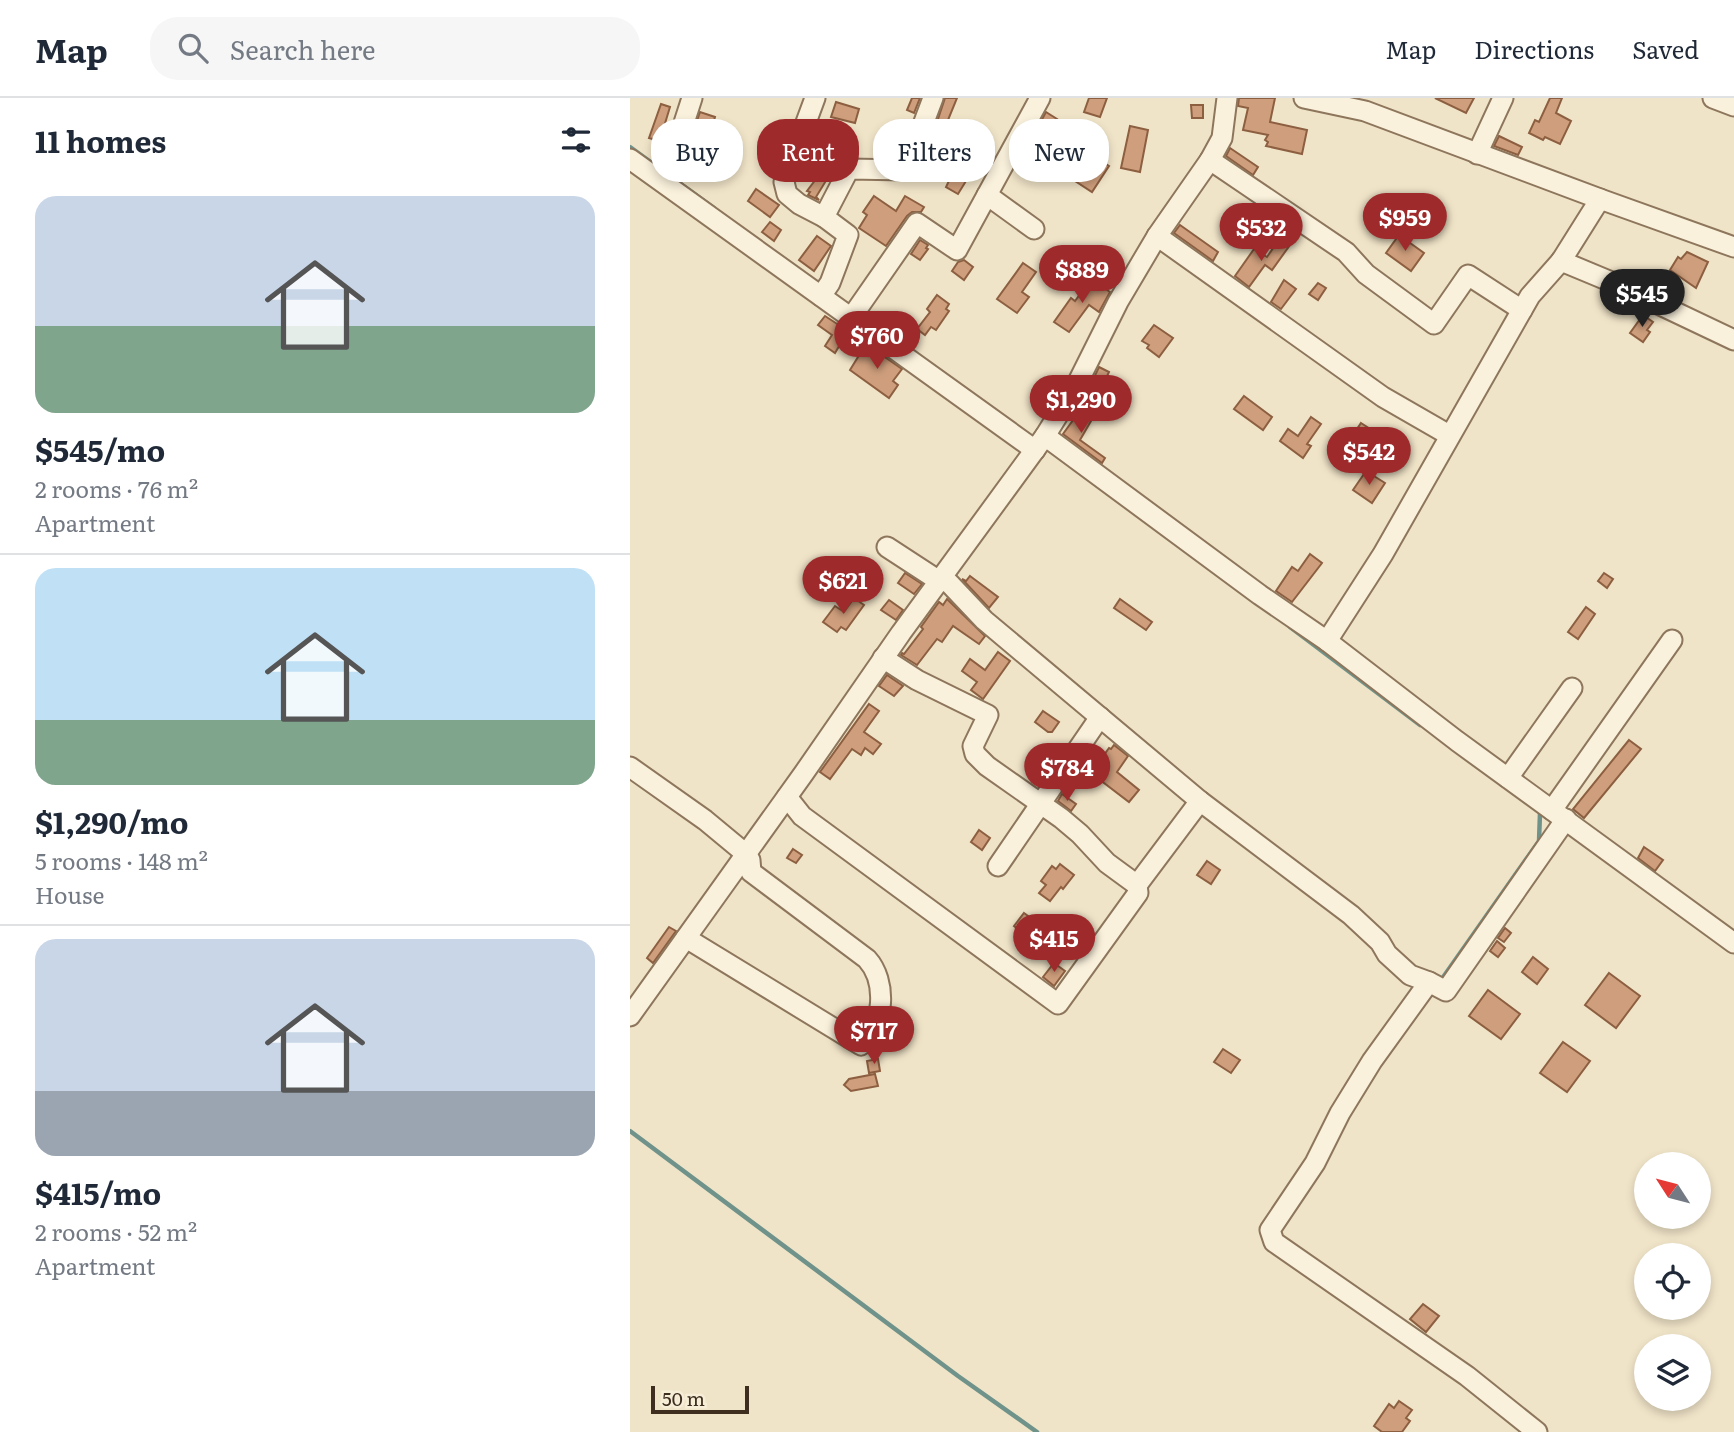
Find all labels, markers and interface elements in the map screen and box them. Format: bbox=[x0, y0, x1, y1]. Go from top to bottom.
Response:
search box bbox=[150, 17, 640, 80]
text: Map bbox=[35, 24, 108, 73]
icon: search bbox=[174, 29, 212, 67]
text: Search here bbox=[230, 29, 376, 68]
text: Map bbox=[1385, 31, 1436, 66]
text: Directions bbox=[1474, 31, 1594, 66]
text: Saved bbox=[1632, 31, 1699, 66]
text: 11 homes bbox=[35, 118, 166, 162]
chip: Buy bbox=[651, 119, 743, 182]
chip: Rent bbox=[757, 119, 859, 182]
chip: Filters bbox=[873, 119, 995, 182]
chip: New bbox=[1009, 119, 1109, 182]
icon: filters bbox=[557, 121, 595, 159]
pin: $959 bbox=[1364, 194, 1446, 253]
text: $959 bbox=[1379, 199, 1431, 233]
pin: $532 bbox=[1220, 204, 1302, 263]
text: $532 bbox=[1236, 209, 1286, 243]
icon: home bbox=[252, 242, 378, 368]
pin: $889 bbox=[1041, 246, 1123, 305]
text: $889 bbox=[1055, 251, 1109, 285]
pin: $545 bbox=[1601, 270, 1683, 329]
text: $545 bbox=[1616, 275, 1668, 309]
pin: $760 bbox=[836, 312, 918, 371]
text: $760 bbox=[850, 317, 904, 351]
pin: $1,290 bbox=[1024, 376, 1138, 435]
text: $1,290 bbox=[1046, 381, 1116, 415]
text: $545/mo bbox=[35, 427, 165, 471]
pin: $542 bbox=[1328, 428, 1410, 487]
text: $542 bbox=[1343, 433, 1395, 467]
text: 2 rooms · 76 m² bbox=[35, 471, 198, 505]
text: Apartment bbox=[35, 505, 155, 539]
pin: $621 bbox=[802, 556, 884, 616]
text: $621 bbox=[819, 562, 868, 596]
icon: home bbox=[252, 614, 378, 740]
pin: $784 bbox=[1026, 744, 1108, 803]
text: $784 bbox=[1040, 749, 1094, 783]
text: $1,290/mo bbox=[35, 799, 189, 843]
text: 5 rooms · 148 m² bbox=[35, 843, 208, 877]
text: House bbox=[35, 877, 104, 911]
pin: $415 bbox=[1013, 914, 1095, 974]
text: $415 bbox=[1029, 920, 1079, 954]
icon: home bbox=[252, 985, 378, 1111]
pin: $717 bbox=[833, 1006, 915, 1066]
text: $717 bbox=[850, 1012, 898, 1046]
north arrow bbox=[1634, 1152, 1712, 1228]
map controls bbox=[1634, 1152, 1711, 1411]
text: $415/mo bbox=[35, 1170, 161, 1214]
text: 2 rooms · 52 m² bbox=[35, 1214, 197, 1248]
button: locate bbox=[1634, 1243, 1711, 1320]
text: Apartment bbox=[35, 1248, 155, 1282]
button: layers bbox=[1634, 1334, 1711, 1411]
scale bar bbox=[651, 1383, 749, 1415]
text: 50 m bbox=[662, 1384, 705, 1412]

